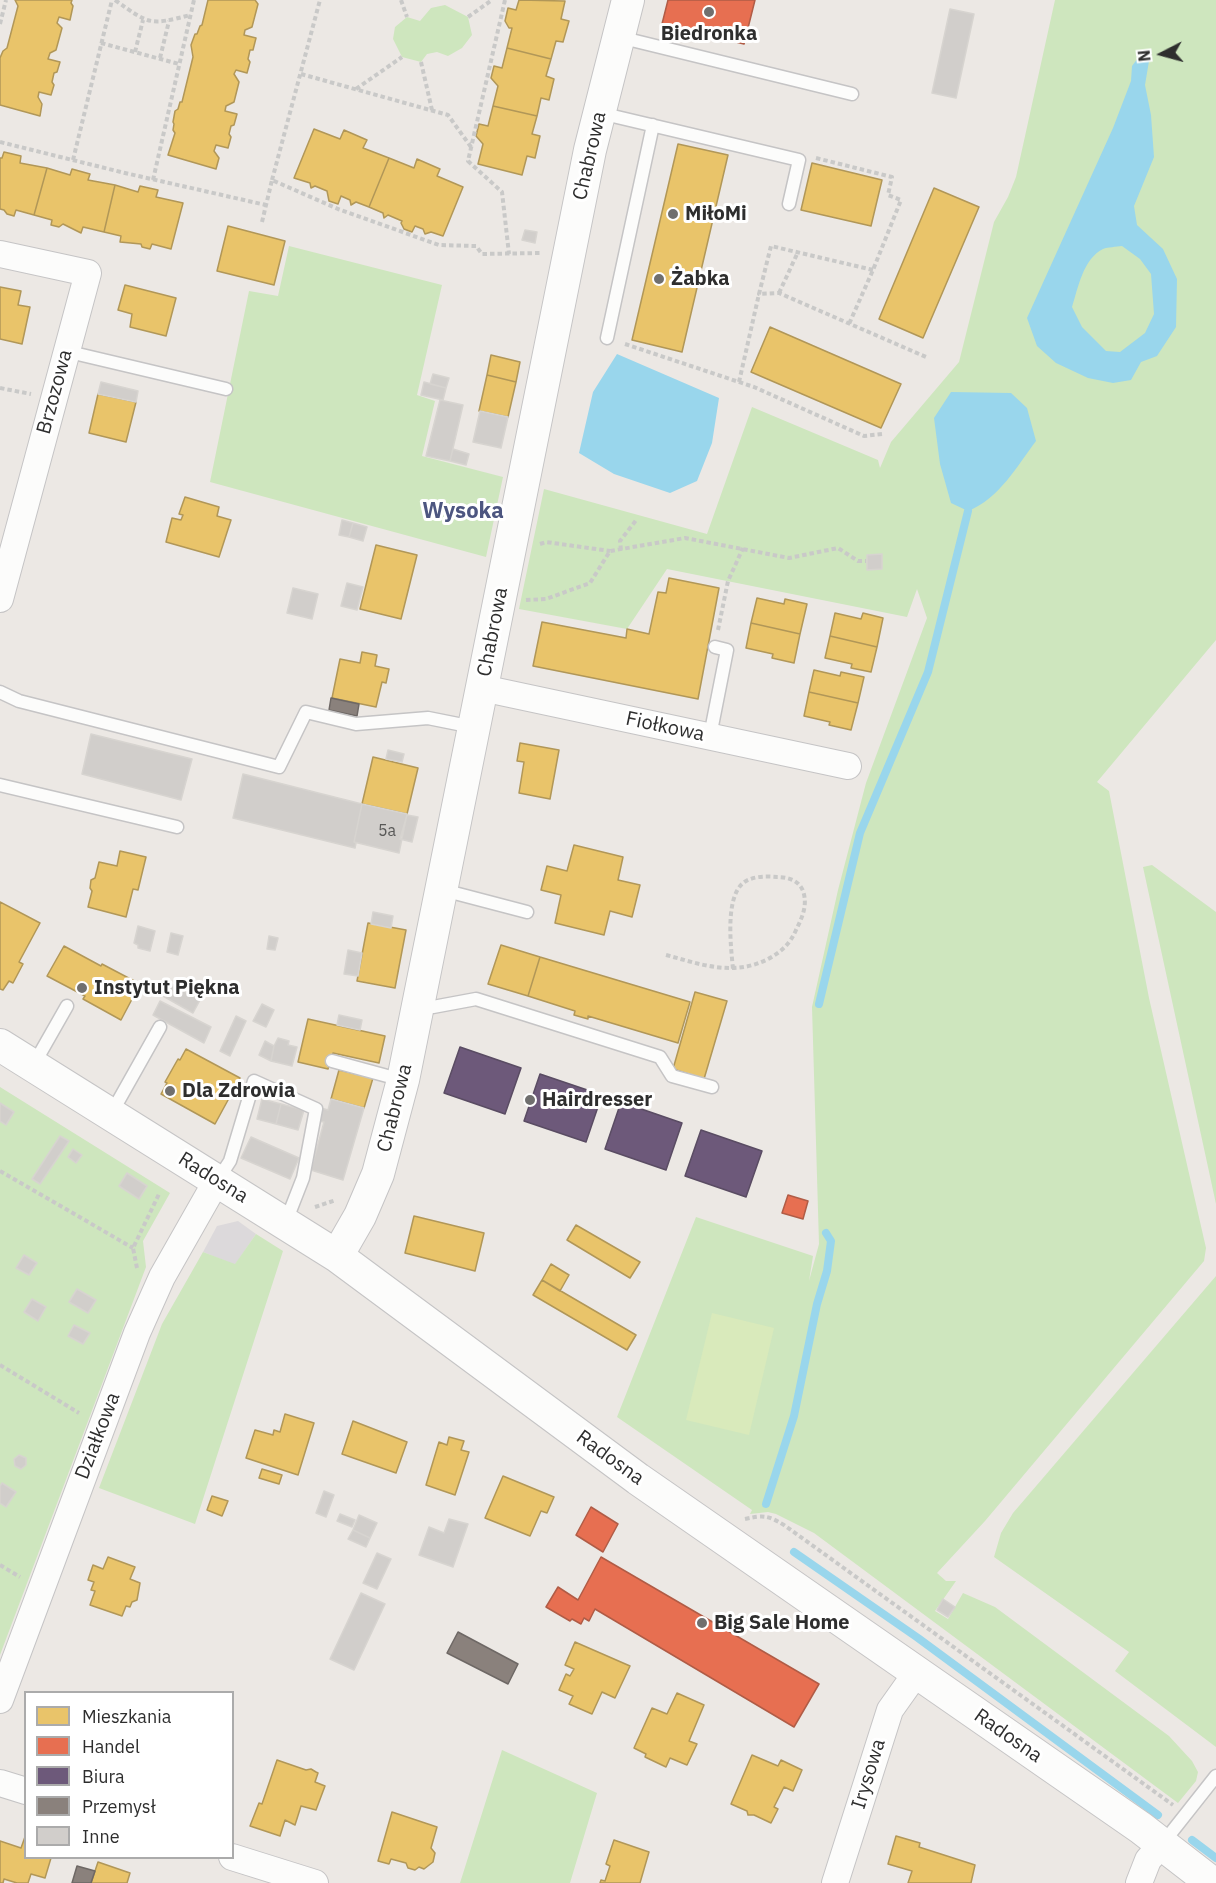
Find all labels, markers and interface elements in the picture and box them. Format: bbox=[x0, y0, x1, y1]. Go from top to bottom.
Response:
marker: Biedronka bbox=[702, 5, 716, 19]
place label: Biedronka bbox=[661, 22, 757, 46]
north arrow bbox=[1132, 24, 1192, 84]
text: N bbox=[1134, 49, 1155, 63]
street label: Chabrowa bbox=[568, 109, 612, 203]
place label: MiłoMi bbox=[685, 202, 747, 226]
marker: MiłoMi bbox=[666, 207, 680, 221]
place label: Żabka bbox=[671, 267, 730, 291]
marker: Żabka bbox=[652, 272, 666, 286]
street label: Brzozowa bbox=[32, 347, 78, 437]
district label: Wysoka bbox=[422, 499, 504, 525]
street label: Chabrowa bbox=[473, 585, 513, 679]
street label: Fiołkowa bbox=[623, 707, 707, 747]
house number: 5a bbox=[378, 821, 396, 841]
place label: Instytut Piękna bbox=[94, 976, 240, 1000]
marker: Instytut Piękna bbox=[75, 981, 89, 995]
street label: Chabrowa bbox=[372, 1061, 418, 1155]
place label: Dla Zdrowia bbox=[182, 1079, 295, 1103]
marker: Dla Zdrowia bbox=[163, 1084, 177, 1098]
place label: Hairdresser bbox=[542, 1088, 652, 1112]
marker: Hairdresser bbox=[523, 1093, 537, 1107]
street label: Radosna bbox=[174, 1147, 252, 1209]
street label: Działkowa bbox=[70, 1389, 126, 1483]
street label: Radosna bbox=[571, 1425, 649, 1491]
place label: Big Sale Home bbox=[714, 1611, 850, 1635]
marker: Big Sale Home bbox=[695, 1616, 709, 1630]
legend bbox=[24, 1691, 234, 1859]
street label: Radosna bbox=[969, 1704, 1047, 1768]
text: Mieszkania bbox=[82, 1705, 171, 1728]
text: Handel bbox=[82, 1735, 140, 1758]
street label: Irysowa bbox=[847, 1736, 891, 1812]
text: Biura bbox=[82, 1765, 125, 1788]
text: Przemysł bbox=[82, 1795, 156, 1818]
text: Inne bbox=[82, 1825, 120, 1848]

